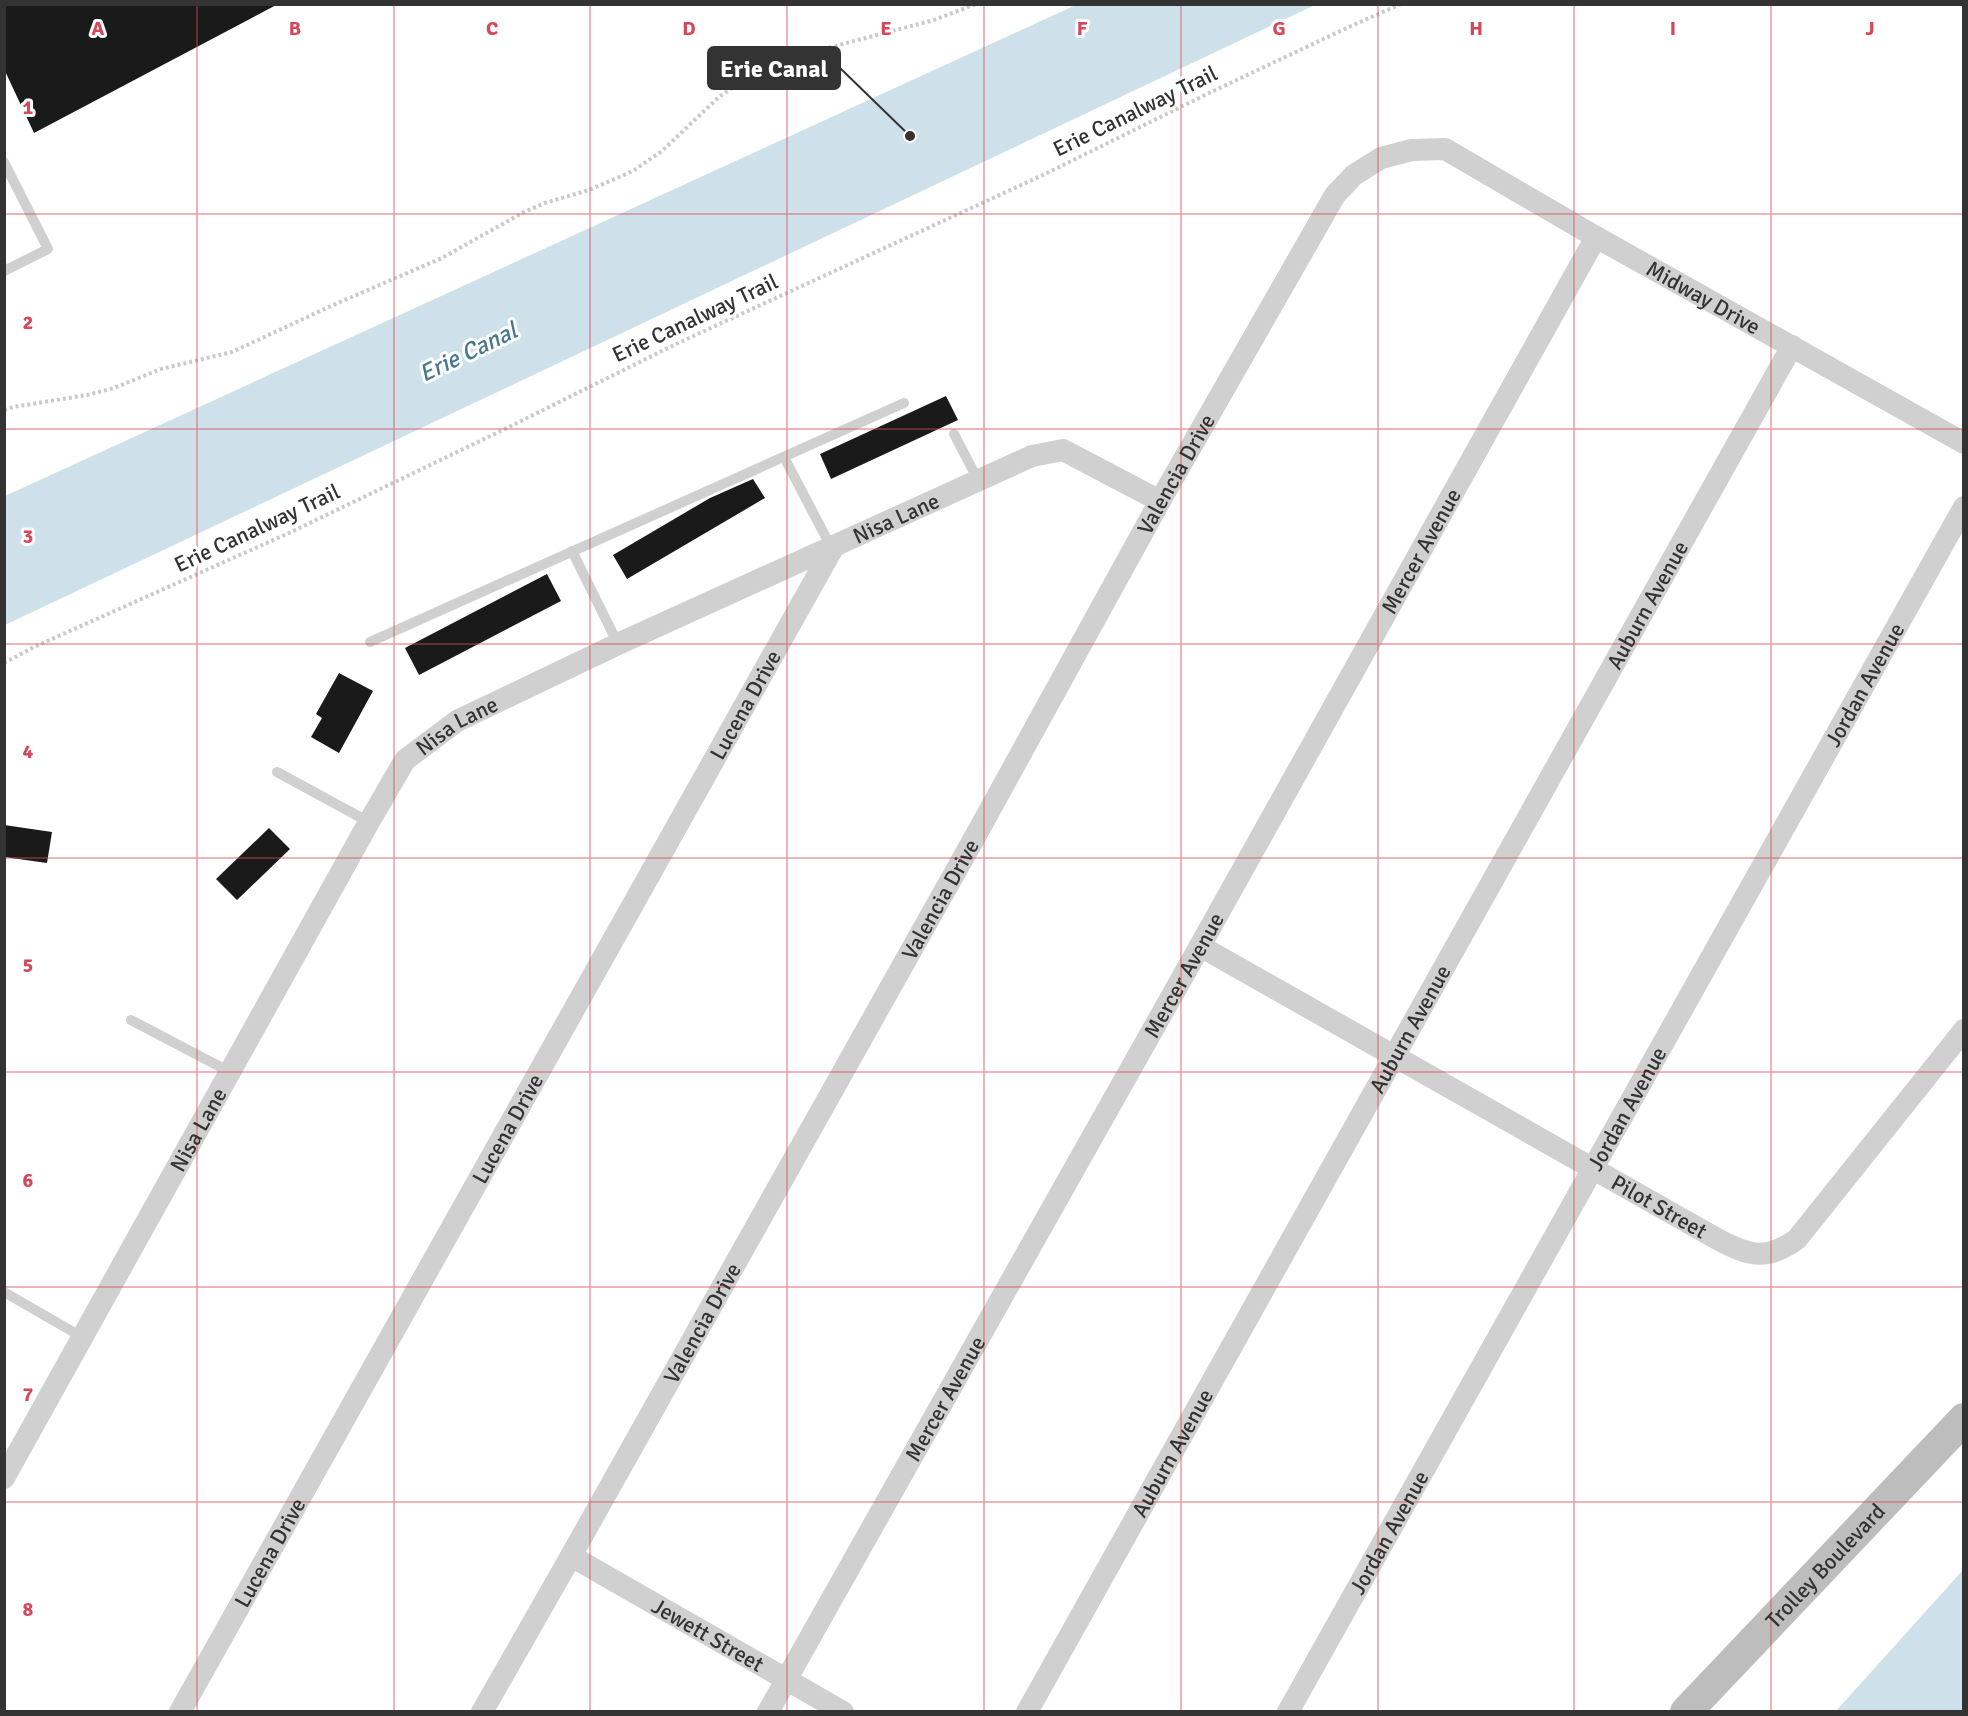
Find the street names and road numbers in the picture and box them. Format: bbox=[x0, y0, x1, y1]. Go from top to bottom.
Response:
street label: Erie Canalway Trail bbox=[1048, 60, 1222, 162]
street label: Midway Drive bbox=[1642, 255, 1765, 340]
street label: Erie Canalway Trail bbox=[608, 268, 782, 368]
street label: Valencia Drive bbox=[1131, 409, 1220, 539]
street label: Erie Canalway Trail bbox=[170, 478, 344, 578]
street label: Mercer Avenue bbox=[1375, 483, 1467, 618]
street label: Nisa Lane bbox=[848, 487, 943, 549]
street label: Auburn Avenue bbox=[1600, 536, 1694, 674]
street label: Jordan Avenue bbox=[1819, 618, 1910, 751]
street label: Lucena Drive bbox=[704, 645, 787, 764]
street label: Nisa Lane bbox=[410, 690, 502, 761]
street label: Valencia Drive bbox=[895, 834, 985, 964]
street label: Mercer Avenue bbox=[1138, 908, 1230, 1043]
street label: Auburn Avenue bbox=[1363, 960, 1456, 1098]
street label: Jordan Avenue bbox=[1581, 1042, 1672, 1175]
street label: Lucena Drive bbox=[466, 1069, 549, 1188]
street label: Nisa Lane bbox=[164, 1083, 232, 1176]
street label: Pilot Street bbox=[1607, 1168, 1712, 1244]
street label: Valencia Drive bbox=[657, 1258, 747, 1388]
street label: Mercer Avenue bbox=[899, 1331, 991, 1466]
street label: Auburn Avenue bbox=[1125, 1384, 1219, 1522]
street label: Jordan Avenue bbox=[1343, 1466, 1434, 1599]
street label: Lucena Drive bbox=[228, 1493, 311, 1612]
street label: Trolley Boulevard bbox=[1760, 1497, 1891, 1633]
street label: Jewett Street bbox=[647, 1592, 769, 1678]

